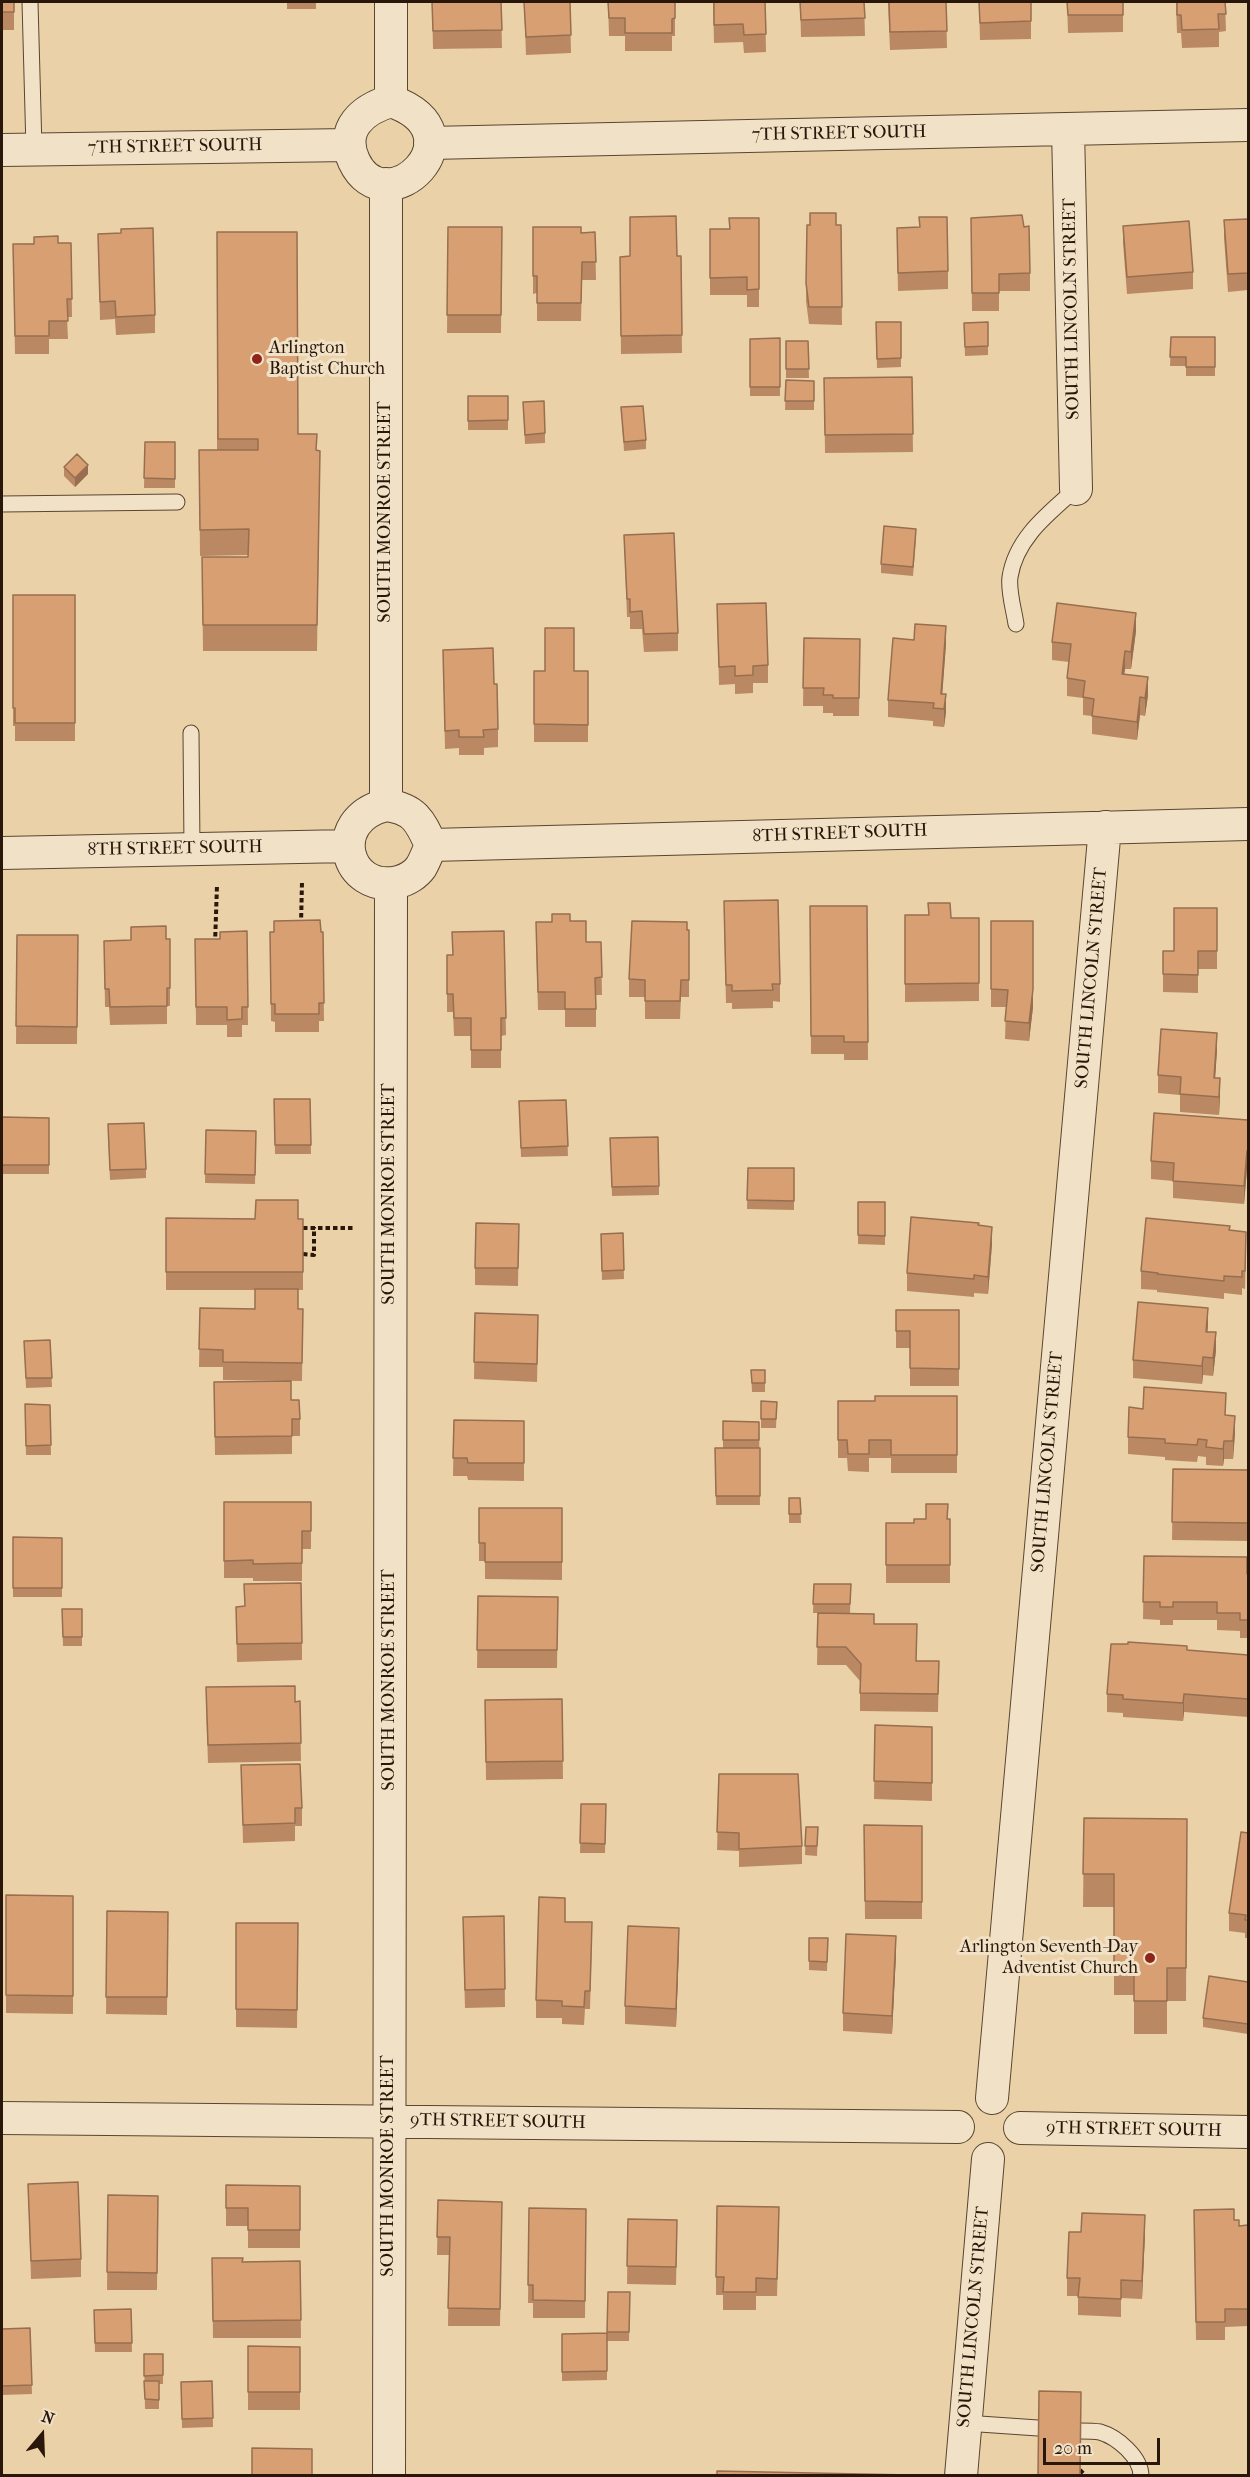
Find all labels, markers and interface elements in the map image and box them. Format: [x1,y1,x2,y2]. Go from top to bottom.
street label: 7TH STREET SOUTH [751,122,927,146]
street label: 7TH STREET SOUTH [87,135,263,159]
street label: SOUTH LINCOLN STREET [1059,198,1085,420]
place label: Arlington Baptist Church [269,338,385,380]
marker: Arlington Baptist Church [250,352,264,366]
street label: SOUTH MONROE STREET [375,401,397,623]
street label: 8TH STREET SOUTH [752,820,928,848]
street label: 8TH STREET SOUTH [87,837,263,861]
street label: SOUTH LINCOLN STREET [1072,867,1112,1089]
street label: SOUTH MONROE STREET [379,1083,401,1305]
street label: SOUTH LINCOLN STREET [1028,1351,1068,1573]
street label: SOUTH MONROE STREET [379,1569,401,1791]
place label: Arlington Seventh-Day Adventist Church [960,1937,1138,1980]
marker: Arlington Seventh-Day Adventist Church [1143,1951,1157,1965]
street label: SOUTH MONROE STREET [378,2055,400,2277]
street label: 9TH STREET SOUTH [410,2110,586,2134]
street label: 9TH STREET SOUTH [1046,2118,1222,2142]
street label: SOUTH LINCOLN STREET [954,2206,994,2428]
north arrow [12,2405,72,2465]
text: N [39,2407,57,2428]
scale bar [1046,2426,1163,2464]
text: 20 m [1054,2438,1092,2459]

